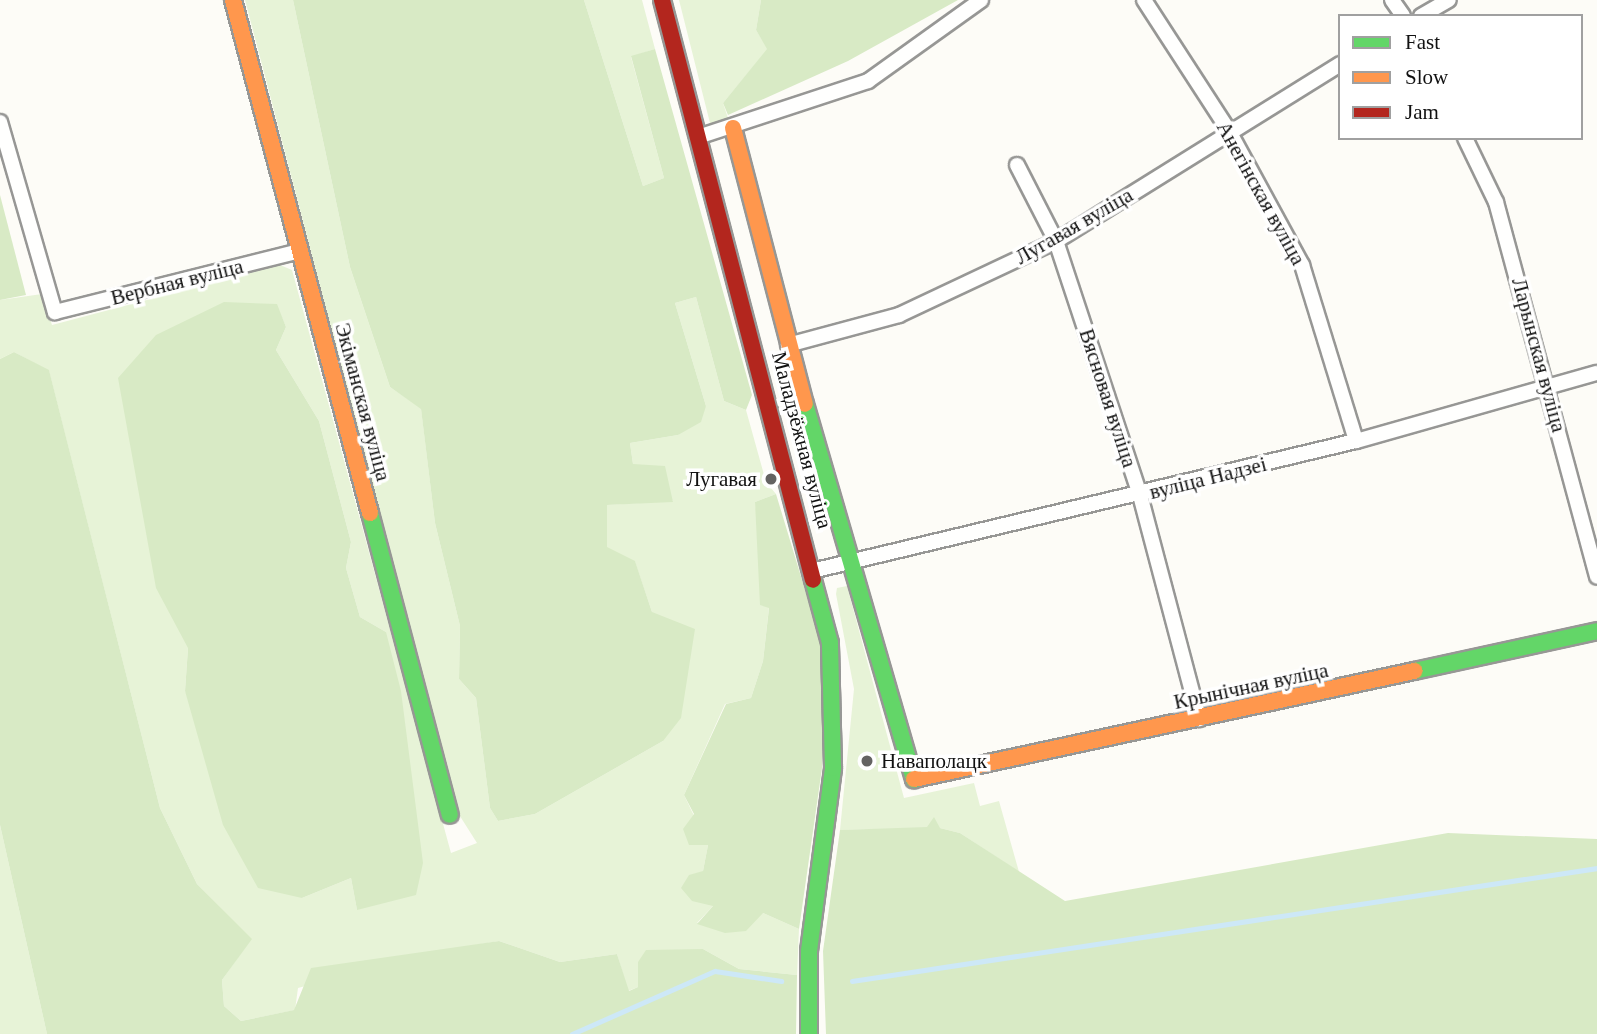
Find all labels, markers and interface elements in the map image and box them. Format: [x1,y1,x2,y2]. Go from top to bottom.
legend [1338,14,1583,140]
text: Fast [1405,30,1440,54]
text: Slow [1405,65,1448,89]
text: Jam [1405,100,1439,124]
street label: Анегінская вуліца [1211,117,1311,269]
street label: Лугавая вуліца [1011,182,1137,270]
street label: Вербная вуліца [108,253,246,311]
street label: Ларынская вуліца [1506,275,1572,435]
street label: Экіманская вуліца [330,320,396,484]
street label: Вясновая вуліца [1074,326,1142,470]
street label: Маладзёжная вуліца [766,349,838,531]
street label: вуліца Надзеі [1147,451,1269,505]
place label: Лугавая [686,466,757,492]
marker: Лугавая [763,471,779,487]
street label: Крынічная вуліца [1171,657,1331,715]
place label: Наваполацк [881,748,987,774]
marker: Наваполацк [859,753,875,769]

